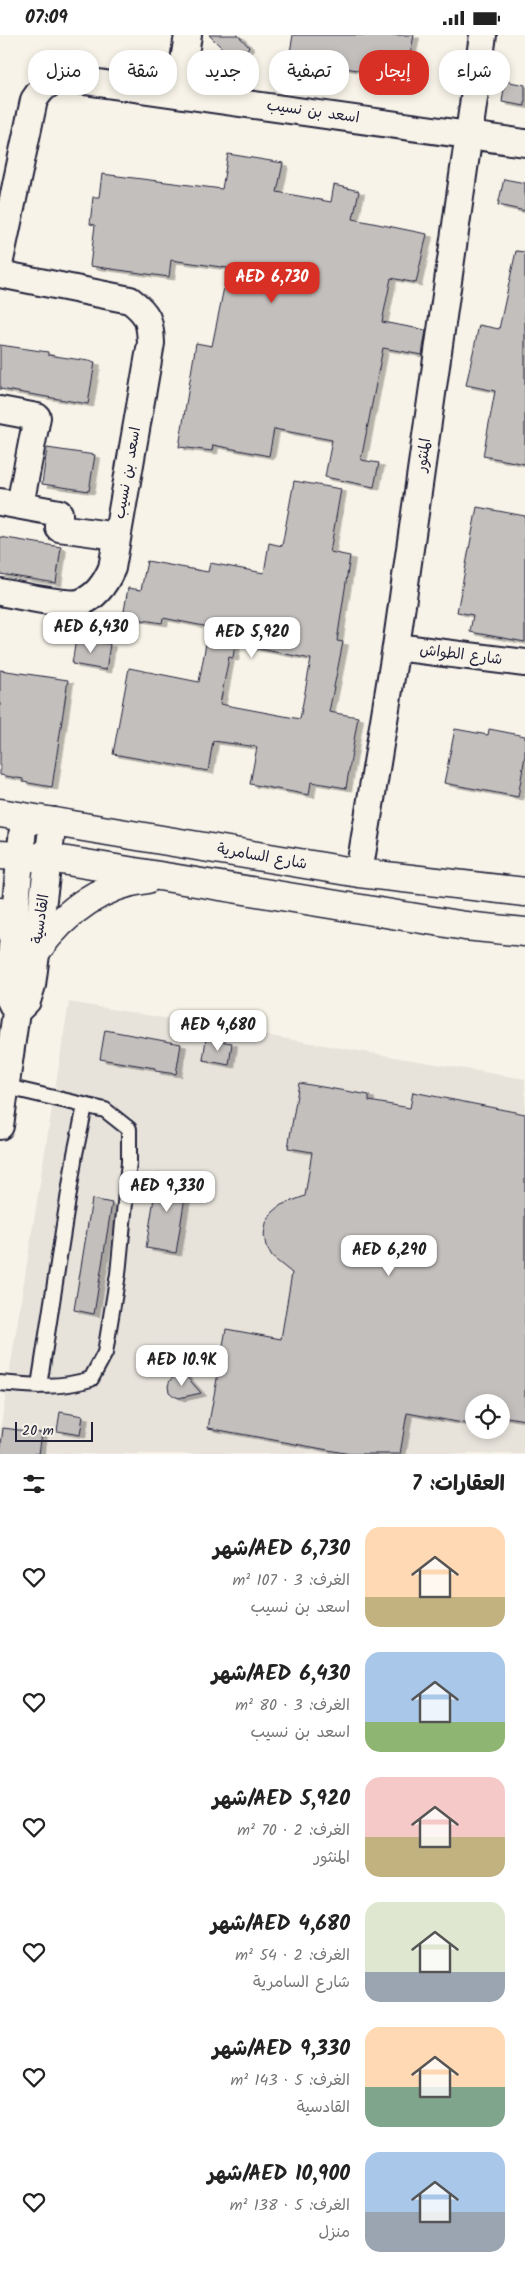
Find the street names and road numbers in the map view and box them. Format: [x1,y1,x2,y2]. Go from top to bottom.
street label: اسعد بن نسيب [265,94,361,130]
street label: اسعد بن نسيب [108,425,148,521]
street label: المنثور [410,437,438,474]
street label: شارع الطواش [418,638,504,672]
street label: شارع السامرية [215,837,309,877]
street label: القادسية [26,893,56,945]

